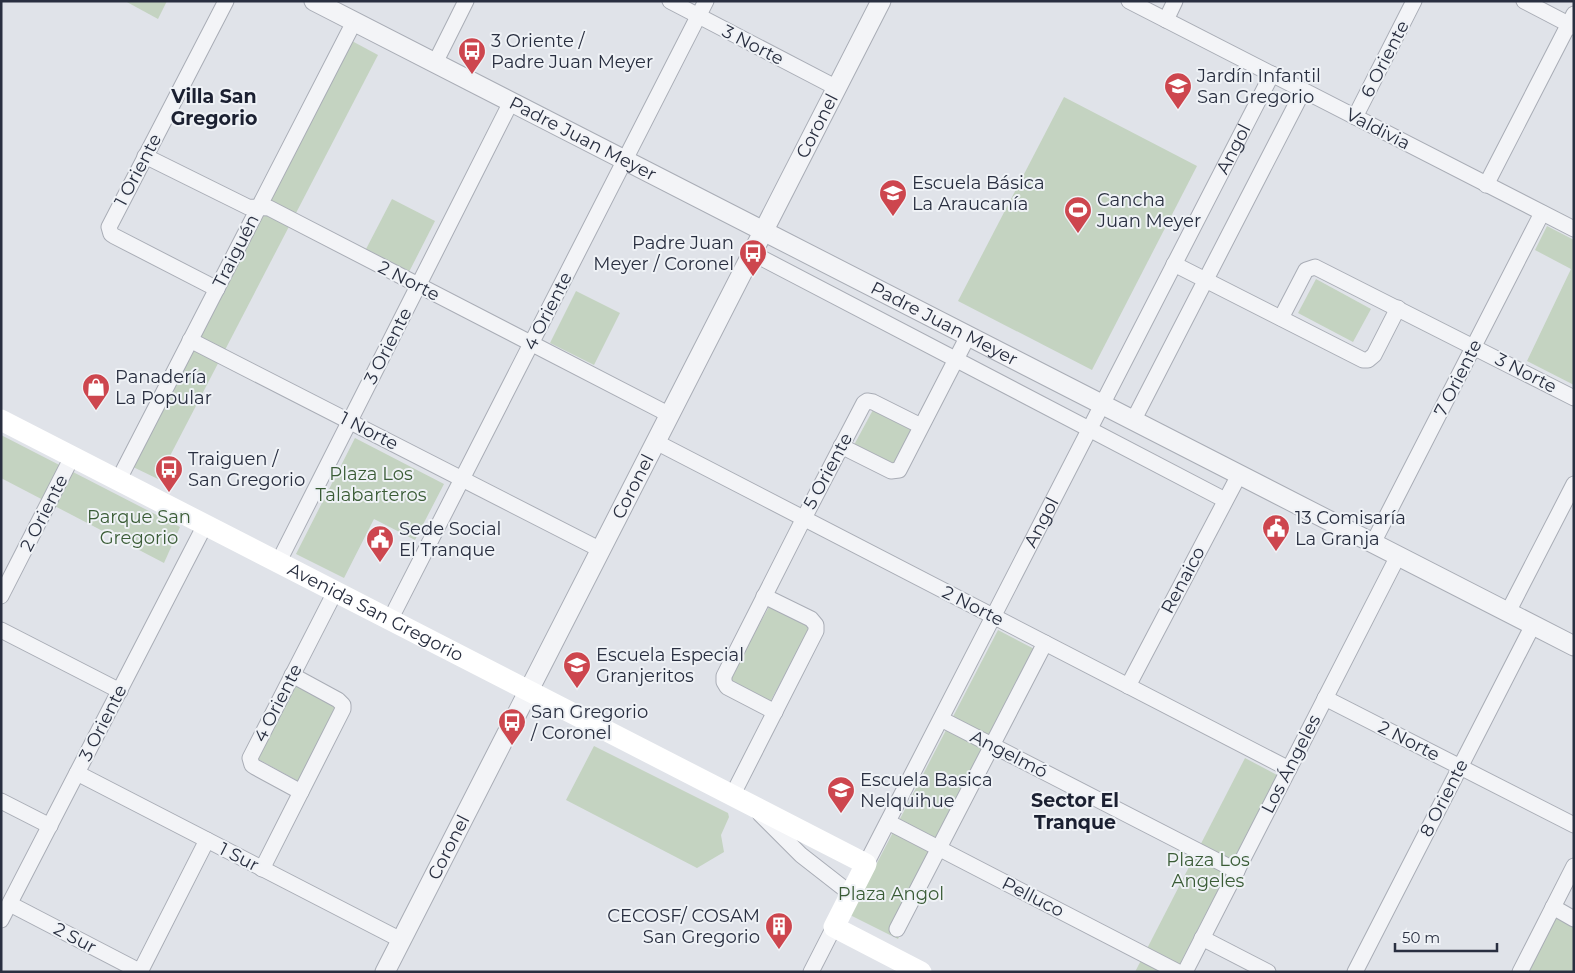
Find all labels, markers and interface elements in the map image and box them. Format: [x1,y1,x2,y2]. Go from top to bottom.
street label: 6 Oriente [1356,17,1414,101]
street label: 3 Norte [719,20,788,70]
place label: 3 Oriente / Padre Juan Meyer [491,30,653,73]
bus stop icon: 3 Oriente / Padre Juan Meyer [457,36,487,75]
place label: Jardín Infantil San Gregorio [1196,65,1321,108]
school or university icon: Jardín Infantil San Gregorio [1163,71,1193,110]
district label: Villa San Gregorio [170,85,257,130]
street label: Coronel [791,90,843,162]
street label: Padre Juan Meyer [506,92,660,185]
street label: Valdivia [1342,103,1414,155]
street label: Angol [1211,120,1256,178]
street label: 1 Oriente [110,130,166,210]
place label: Escuela Básica La Araucanía [912,172,1045,215]
school or university icon: Escuela Básica La Araucanía [878,178,908,217]
place label: Cancha Juan Meyer [1096,189,1201,232]
sports icon: Cancha Juan Meyer [1063,195,1093,234]
street label: Traiguén [208,211,264,291]
place label: Padre Juan Meyer / Coronel [593,232,734,275]
bus stop icon: Padre Juan Meyer / Coronel [738,238,768,277]
street label: 2 Norte [375,256,444,306]
street label: 4 Oriente [519,268,577,354]
street label: Padre Juan Meyer [867,277,1021,370]
street label: 3 Oriente [359,304,417,388]
street label: 7 Oriente [1429,336,1487,420]
street label: 3 Norte [1492,348,1561,398]
place label: Panadería La Popular [115,366,212,409]
shop icon: Panadería La Popular [81,372,111,411]
street label: 1 Norte [336,407,402,455]
street label: 5 Oriente [799,429,857,513]
place label: Traiguen / San Gregorio [188,448,305,491]
street label: Coronel [607,451,659,523]
bus stop icon: Traiguen / San Gregorio [154,454,184,493]
park label: Plaza Los Talabarteros [315,463,427,506]
street label: 2 Oriente [15,471,73,555]
street label: Angol [1019,494,1064,551]
park label: Parque San Gregorio [87,506,191,549]
place label: 13 Comisaría La Granja [1295,507,1406,550]
public building icon: 13 Comisaría La Granja [1261,513,1291,552]
place label: Sede Social El Tranque [399,518,501,561]
public building icon: Sede Social El Tranque [365,524,395,563]
street label: Renaico [1156,543,1210,617]
street label: Avenida San Gregorio [284,558,467,666]
street label: 2 Norte [939,581,1008,631]
place label: Escuela Especial Granjeritos [596,644,744,687]
school or university icon: Escuela Especial Granjeritos [562,650,592,689]
street label: 4 Oriente [249,660,307,746]
street label: 3 Oriente [74,681,132,765]
place label: San Gregorio / Coronel [530,701,648,744]
bus stop icon: San Gregorio / Coronel [497,707,527,746]
street label: Los Ángeles [1257,711,1325,817]
street label: 2 Norte [1375,716,1444,766]
street label: Angelmó [967,725,1051,783]
street label: 8 Oriente [1415,755,1473,840]
place label: Escuela Basica Nelquihue [860,769,993,812]
school or university icon: Escuela Basica Nelquihue [826,775,856,814]
district label: Sector El Tranque [1031,789,1119,834]
street label: Coronel [423,811,474,883]
street label: 1 Sur [215,838,263,876]
park label: Plaza Los Angeles [1166,849,1250,892]
street label: Pelluco [998,872,1068,922]
park label: Plaza Angol [838,883,944,905]
place label: CECOSF/ COSAM San Gregorio [607,905,760,948]
building icon: CECOSF/ COSAM San Gregorio [764,911,794,950]
street label: 2 Sur [50,918,100,958]
scale bar [1395,920,1498,952]
text: 50 m [1402,928,1440,947]

